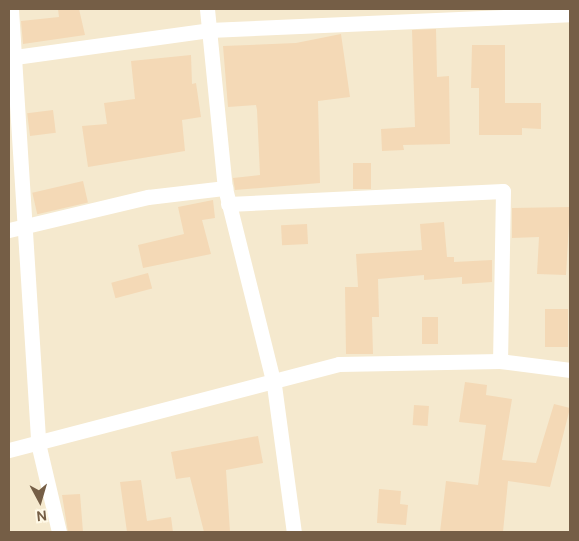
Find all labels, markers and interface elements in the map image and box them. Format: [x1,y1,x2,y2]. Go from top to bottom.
north arrow [15,476,65,526]
text: N [36,506,48,525]

